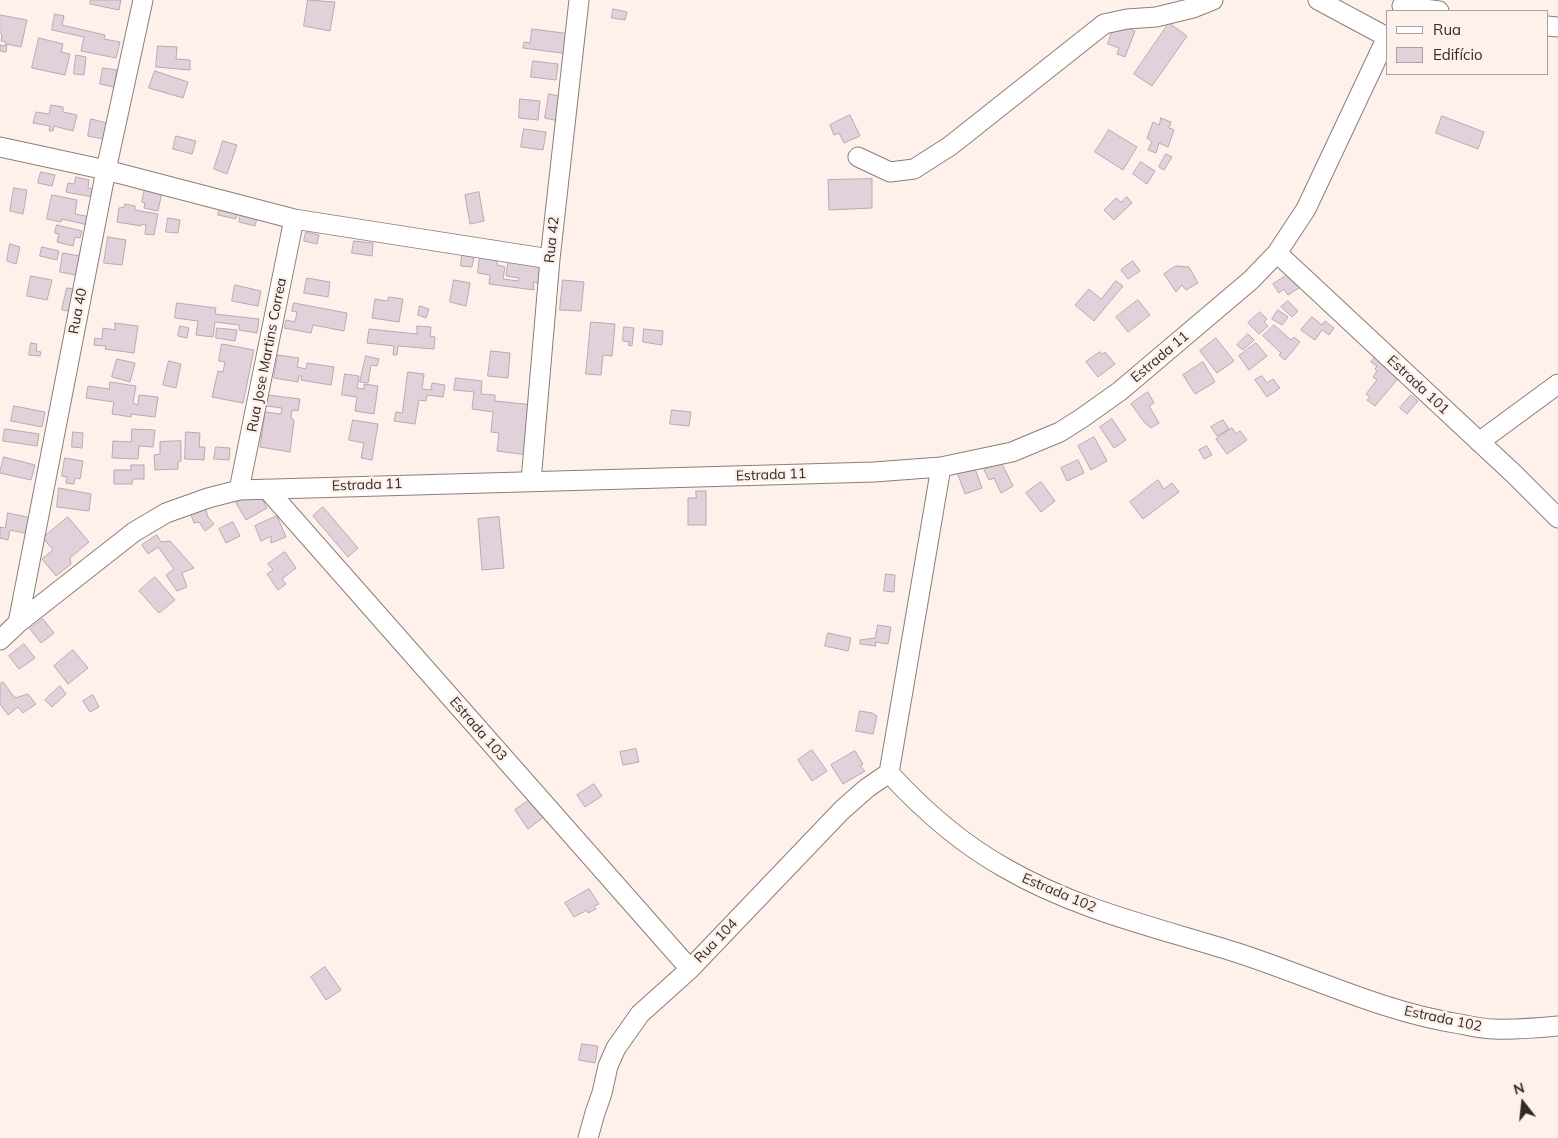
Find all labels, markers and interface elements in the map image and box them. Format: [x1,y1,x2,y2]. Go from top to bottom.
legend [1386,10,1548,75]
text: Rua [1433,20,1461,39]
text: Edifício [1433,45,1483,64]
street label: Rua 42 [541,216,563,264]
street label: Rua Jose Martins Correa [244,276,290,434]
street label: Rua 40 [65,287,91,335]
street label: Estrada 11 [1128,328,1192,386]
street label: Estrada 101 [1383,352,1453,418]
street label: Estrada 11 [735,465,807,485]
street label: Estrada 11 [331,475,403,495]
street label: Estrada 103 [446,694,510,764]
street label: Estrada 102 [1019,870,1099,916]
street label: Rua 104 [691,915,741,967]
street label: Estrada 102 [1403,1003,1483,1035]
north arrow [1498,1078,1548,1128]
text: N [1511,1078,1526,1099]

